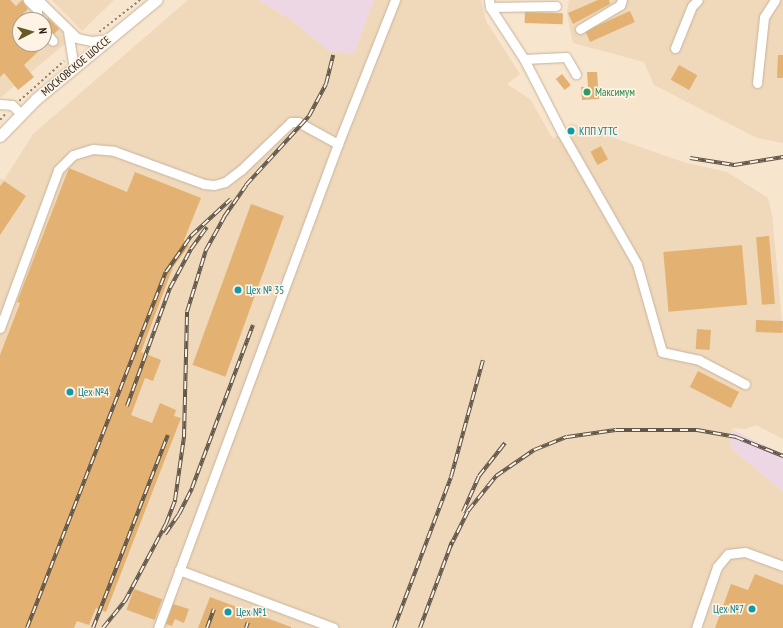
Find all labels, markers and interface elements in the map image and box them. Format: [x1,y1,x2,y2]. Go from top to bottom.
north arrow [12,12,52,52]
text: N [36,27,50,35]
street label: МОСКОВСКОЕ ШОССЕ [39,33,113,99]
place label: Максимум [595,85,635,99]
marker: Максимум [582,87,592,97]
place label: КПП УТТС [579,124,618,138]
marker: КПП УТТС [566,126,576,136]
place label: Цех № 35 [246,283,284,297]
marker: Цех № 35 [233,285,243,295]
place label: Цех №4 [78,385,109,399]
marker: Цех №4 [65,387,75,397]
place label: Цех №7 [713,602,744,616]
marker: Цех №7 [747,604,757,614]
place label: Цех №1 [236,605,267,619]
marker: Цех №1 [223,607,233,617]

